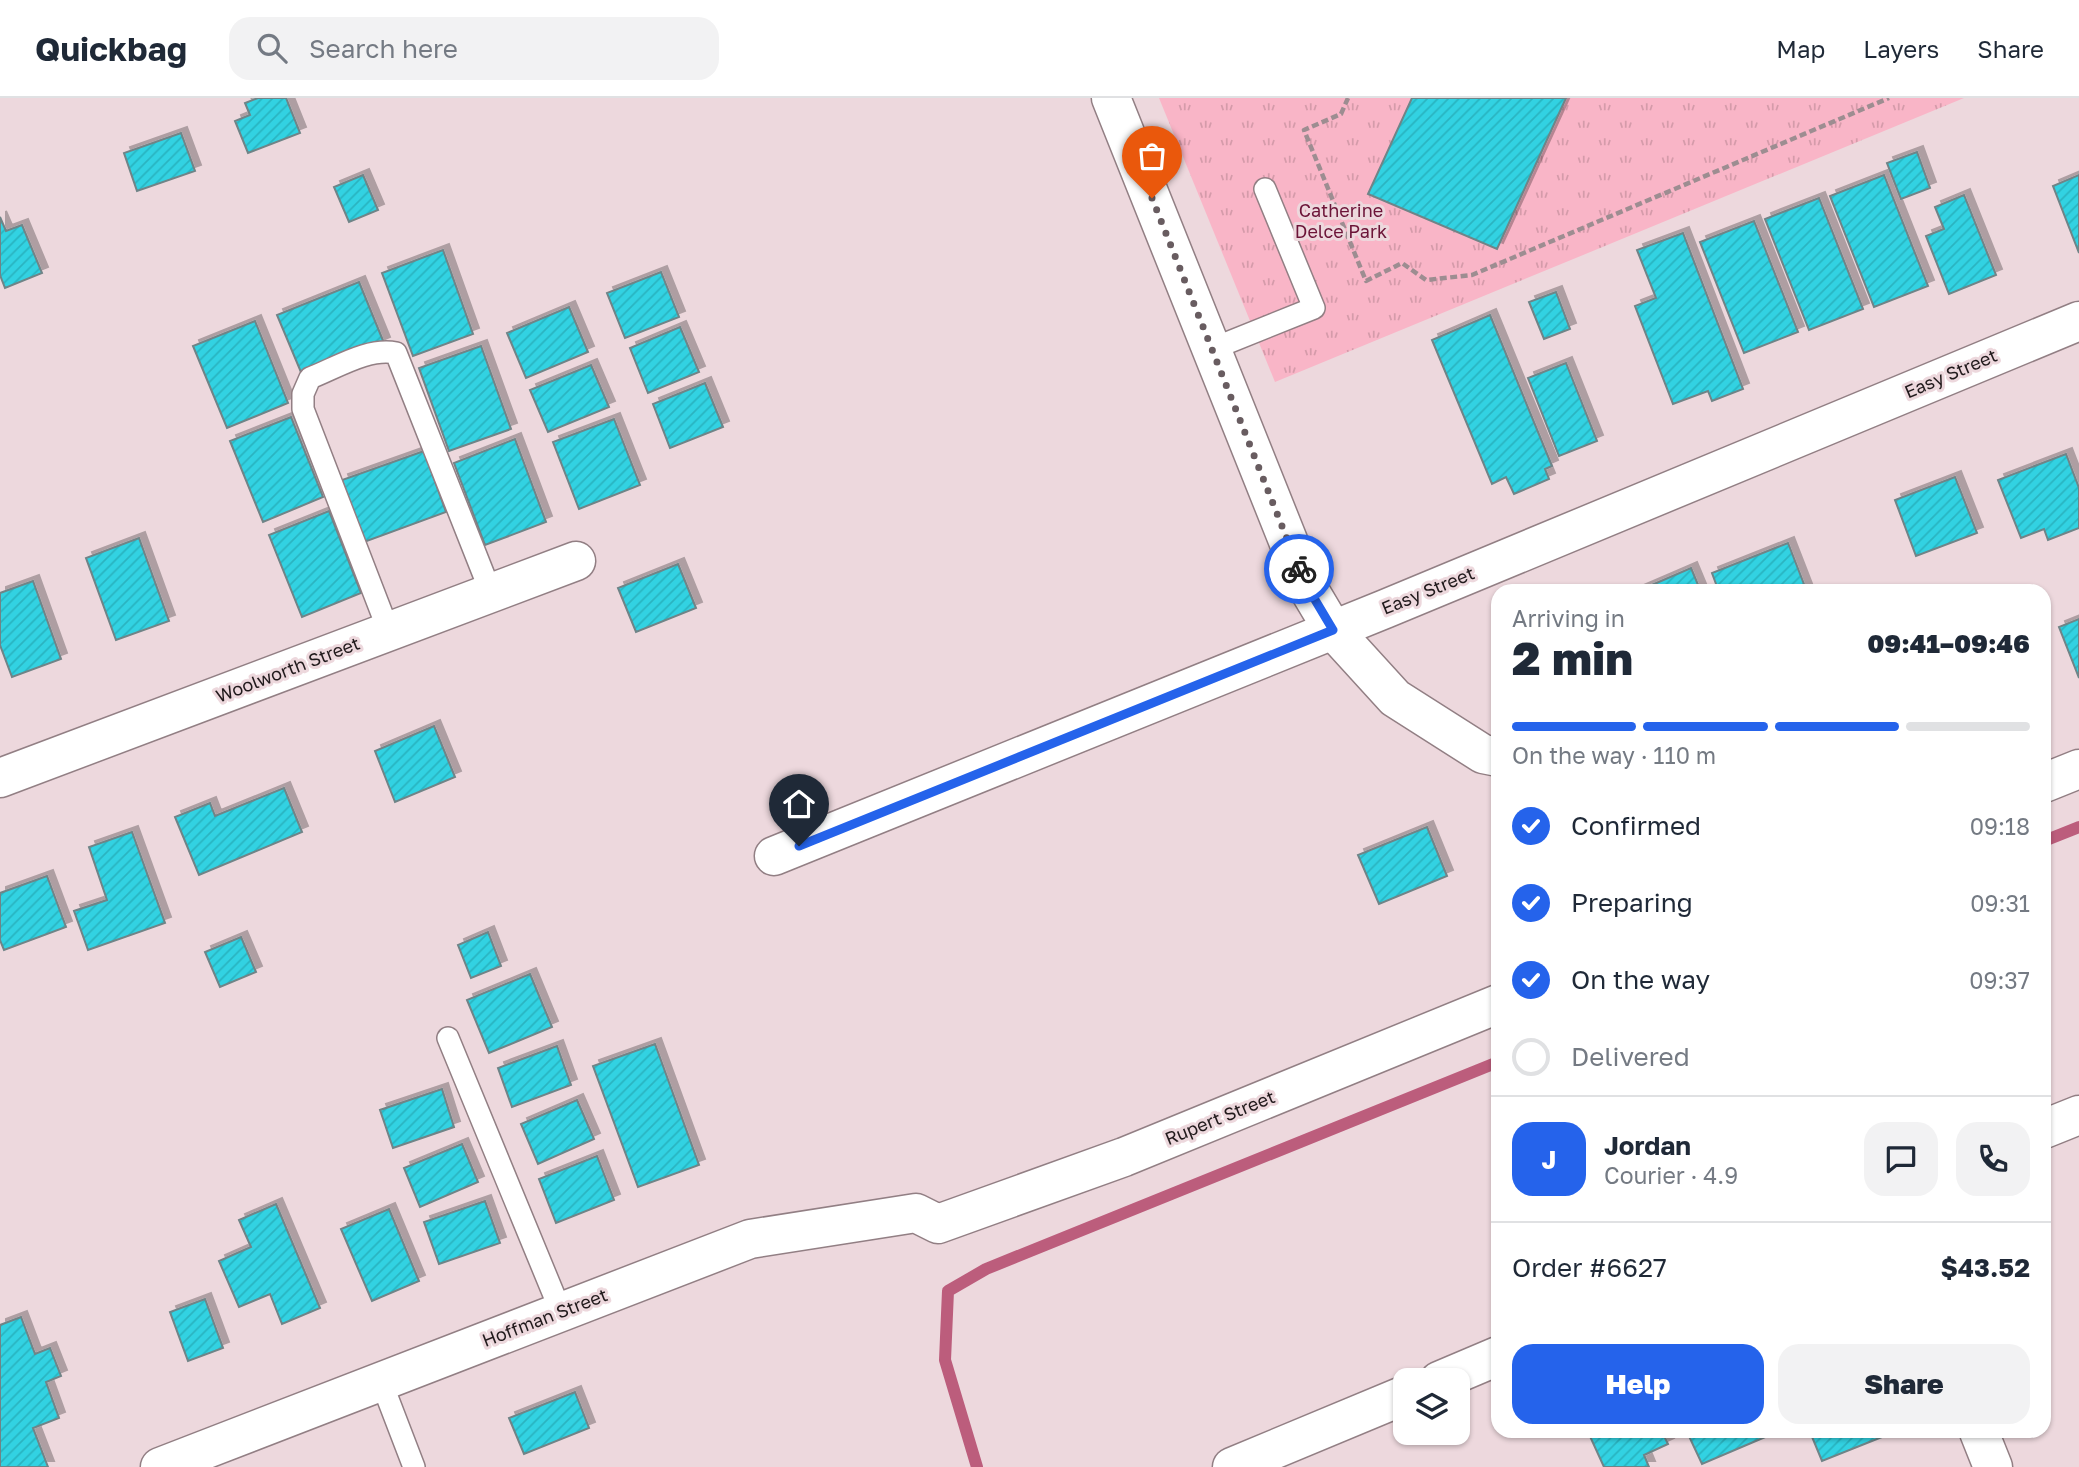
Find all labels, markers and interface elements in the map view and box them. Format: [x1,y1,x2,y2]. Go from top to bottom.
search box [229,17,719,80]
text: Quickbag [35,29,187,68]
icon: search [253,29,291,67]
text: Search here [309,33,458,64]
text: Map [1776,34,1825,63]
text: Layers [1863,34,1939,63]
text: Share [1977,34,2044,63]
pin [1122,126,1182,198]
icon: bag [1133,137,1171,175]
park label: Catherine Delce Park [1295,199,1387,242]
street label: Easy Street [1901,344,2000,402]
courier [1264,534,1334,604]
icon: bike [1280,550,1318,588]
street label: Easy Street [1378,561,1477,619]
text: Arriving in [1512,604,1625,632]
text: 09:41–09:46 [1867,628,2030,659]
text: 2 min [1512,630,1633,685]
street label: Woolworth Street [213,631,363,707]
text: On the way · 110 m [1512,741,1716,769]
pin [769,774,829,846]
icon: home [780,785,818,823]
icon: check [1512,807,1550,845]
text: Confirmed [1571,810,1701,841]
text: 09:18 [1970,812,2030,840]
icon: check [1512,884,1550,922]
text: Preparing [1571,887,1693,918]
text: 09:31 [1970,889,2030,917]
icon: check [1512,961,1550,999]
text: On the way [1571,964,1710,995]
text: 09:37 [1969,966,2030,994]
text: Delivered [1571,1041,1690,1072]
street label: Rupert Street [1161,1085,1278,1149]
button: chat [1864,1122,1938,1196]
button: phone [1956,1122,2030,1196]
text: Jordan [1604,1130,1691,1161]
text: J [1542,1144,1556,1175]
text: Courier · 4.9 [1604,1161,1738,1189]
text: Order #6627 [1512,1252,1667,1283]
text: $43.52 [1940,1252,2030,1283]
street label: Hoffman Street [479,1283,610,1351]
button: Help [1512,1344,1764,1424]
button: Share [1778,1344,2030,1424]
map controls [1393,1368,1470,1445]
button: layers [1393,1368,1470,1445]

